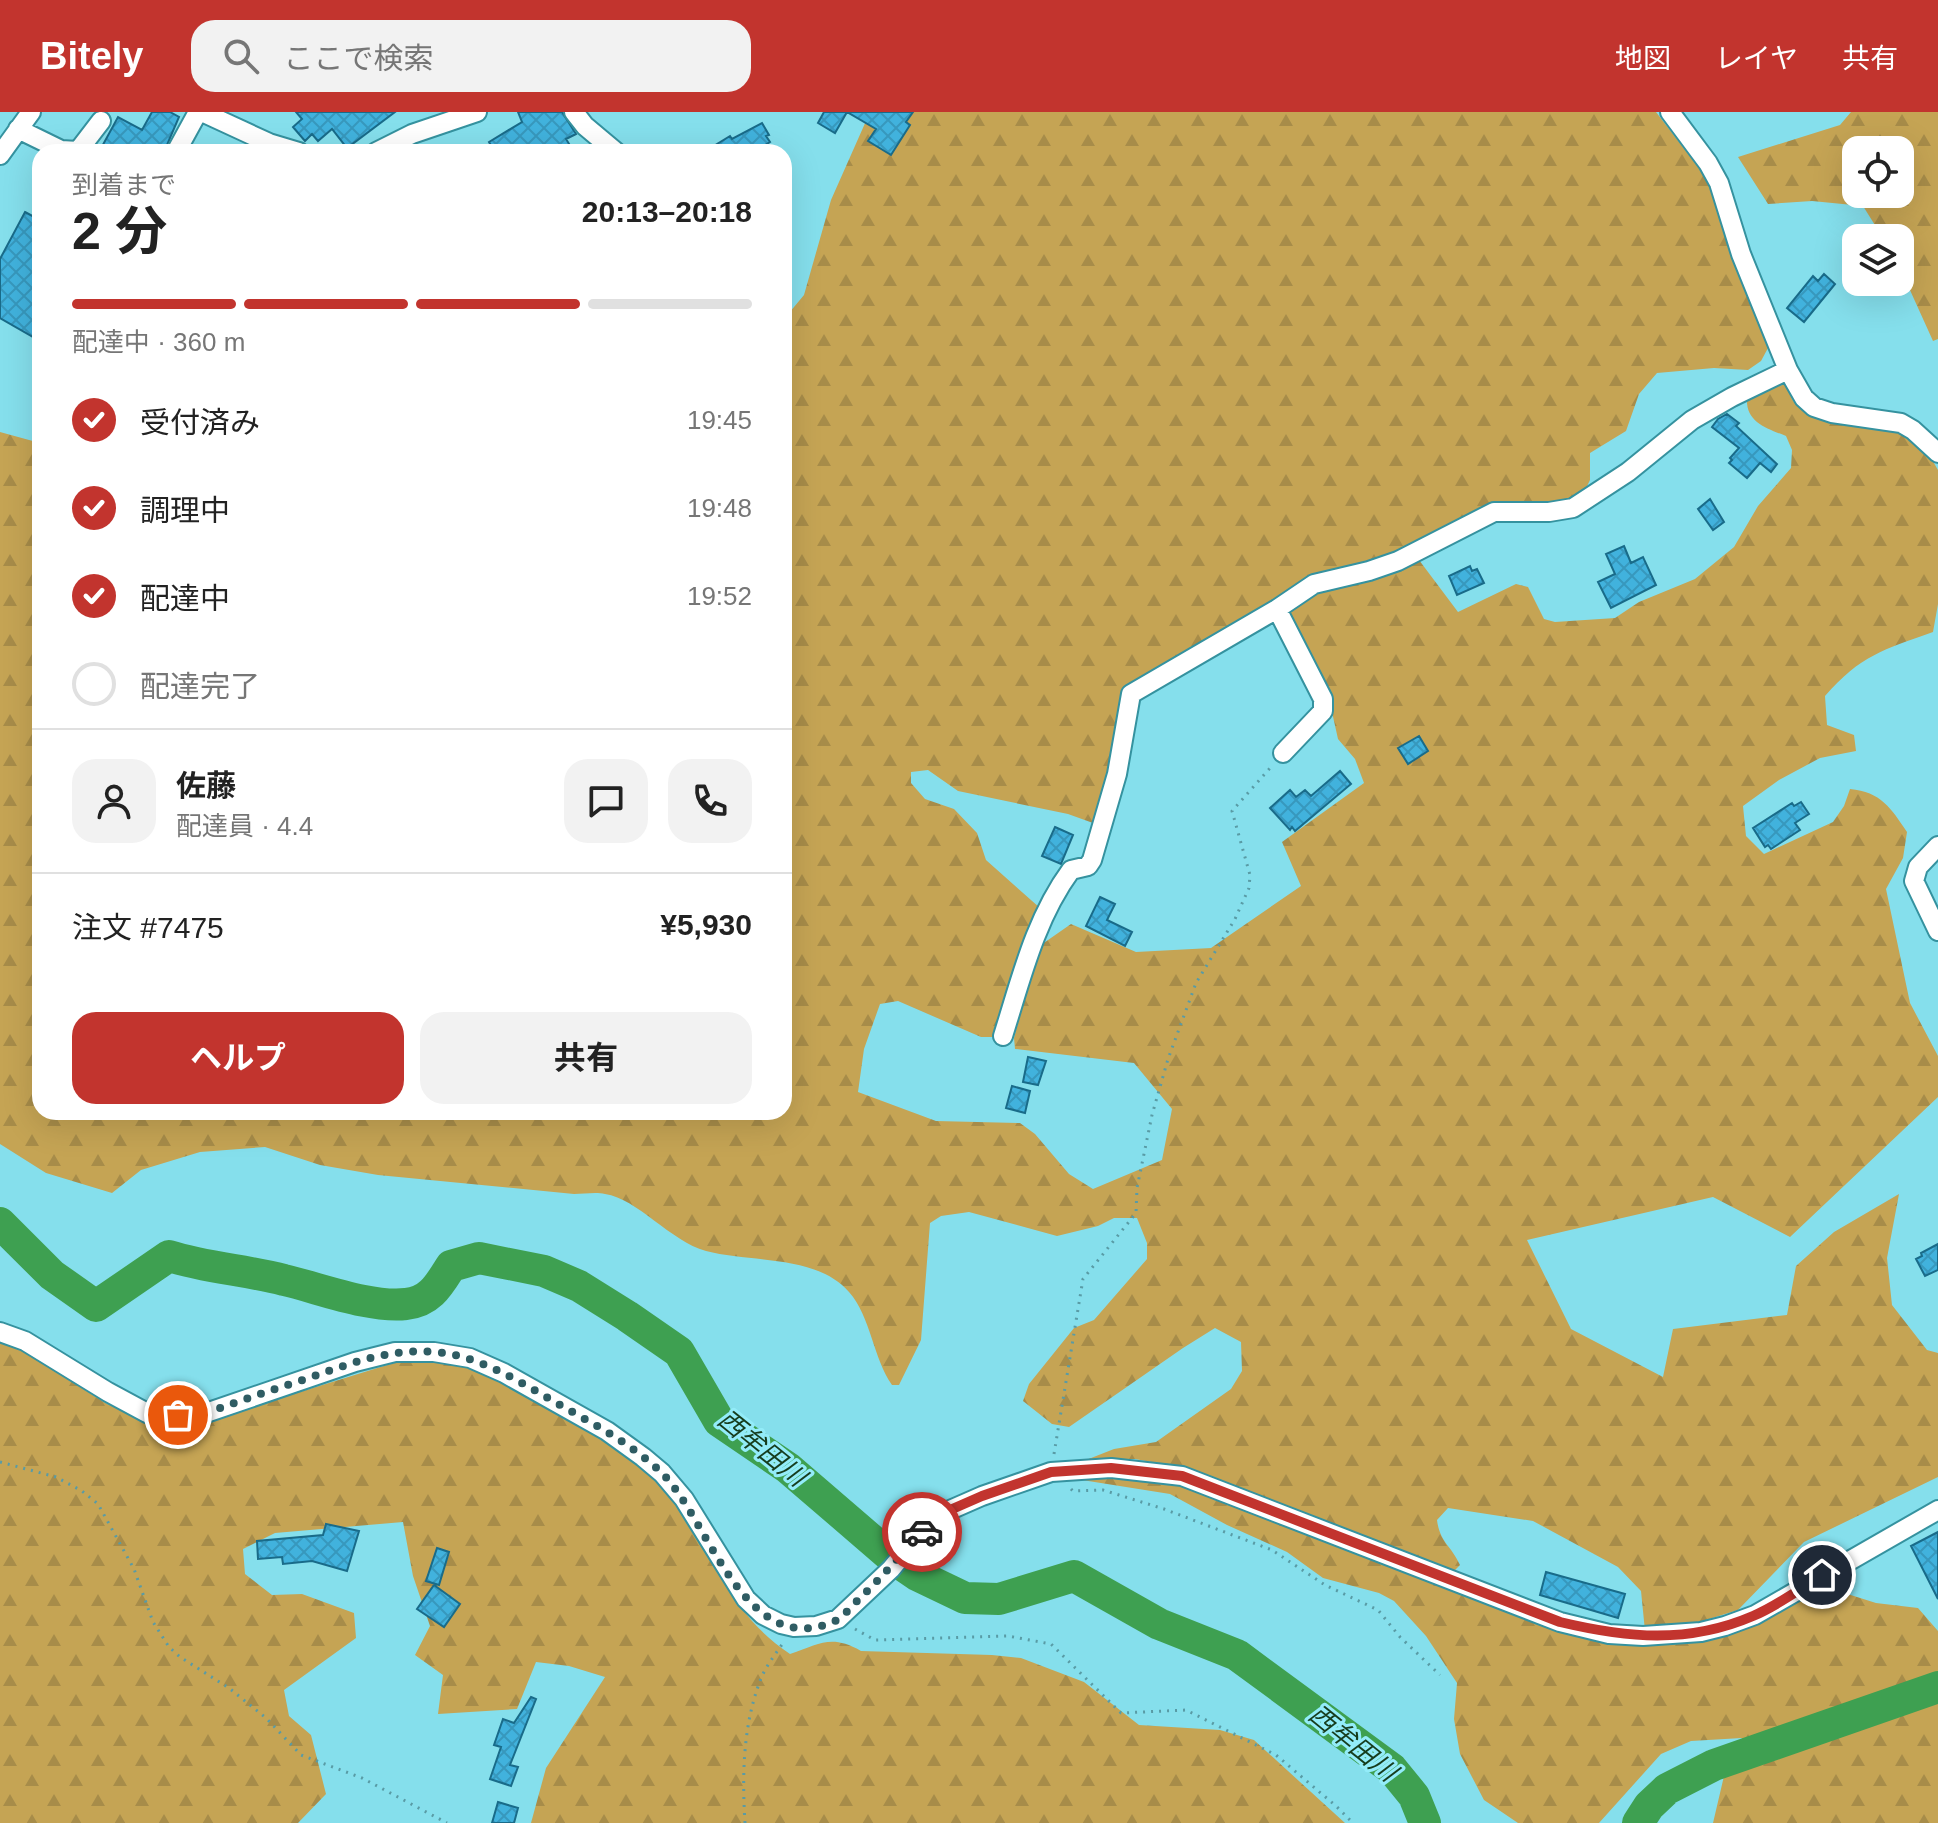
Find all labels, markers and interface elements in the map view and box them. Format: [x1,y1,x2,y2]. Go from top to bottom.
search box [191,20,751,92]
icon: search [219,34,263,78]
text: Bitely [40,35,143,77]
text: ここで検索 [283,42,433,75]
text: 地図 [1615,43,1671,74]
text: レイヤ [1715,43,1798,74]
text: 共有 [1842,43,1898,74]
map controls [1842,136,1914,296]
button: locate [1842,136,1914,208]
text: 到着まで [72,170,176,200]
text: 20:13–20:18 [582,195,752,228]
text: 2 分 [72,202,167,260]
button: layers [1842,224,1914,296]
text: 配達中 · 360 m [72,327,245,357]
icon: check [72,398,116,442]
text: 19:45 [687,405,752,435]
text: 受付済み [140,406,260,439]
icon: check [72,486,116,530]
text: 19:48 [687,493,752,523]
text: 調理中 [140,494,230,527]
icon: check [72,574,116,618]
text: 19:52 [687,581,752,611]
text: 配達中 [140,582,230,615]
text: 配達完了 [140,670,260,703]
button: person [72,759,156,843]
button: chat [564,759,648,843]
button: phone [668,759,752,843]
text: 佐藤 [176,769,236,802]
text: 配達員 · 4.4 [176,811,313,841]
text: ¥5,930 [660,908,752,941]
text: 注文 #7475 [72,911,224,944]
button: ヘルプ [72,1012,404,1104]
button: 共有 [420,1012,752,1104]
pin [144,1381,212,1449]
icon: bag [156,1393,200,1437]
water label: 西牟田川 [712,1404,814,1494]
courier [882,1492,962,1572]
icon: car [900,1510,944,1554]
pin [1788,1541,1856,1609]
icon: home [1800,1553,1844,1597]
water label: 西牟田川 [1303,1699,1405,1789]

